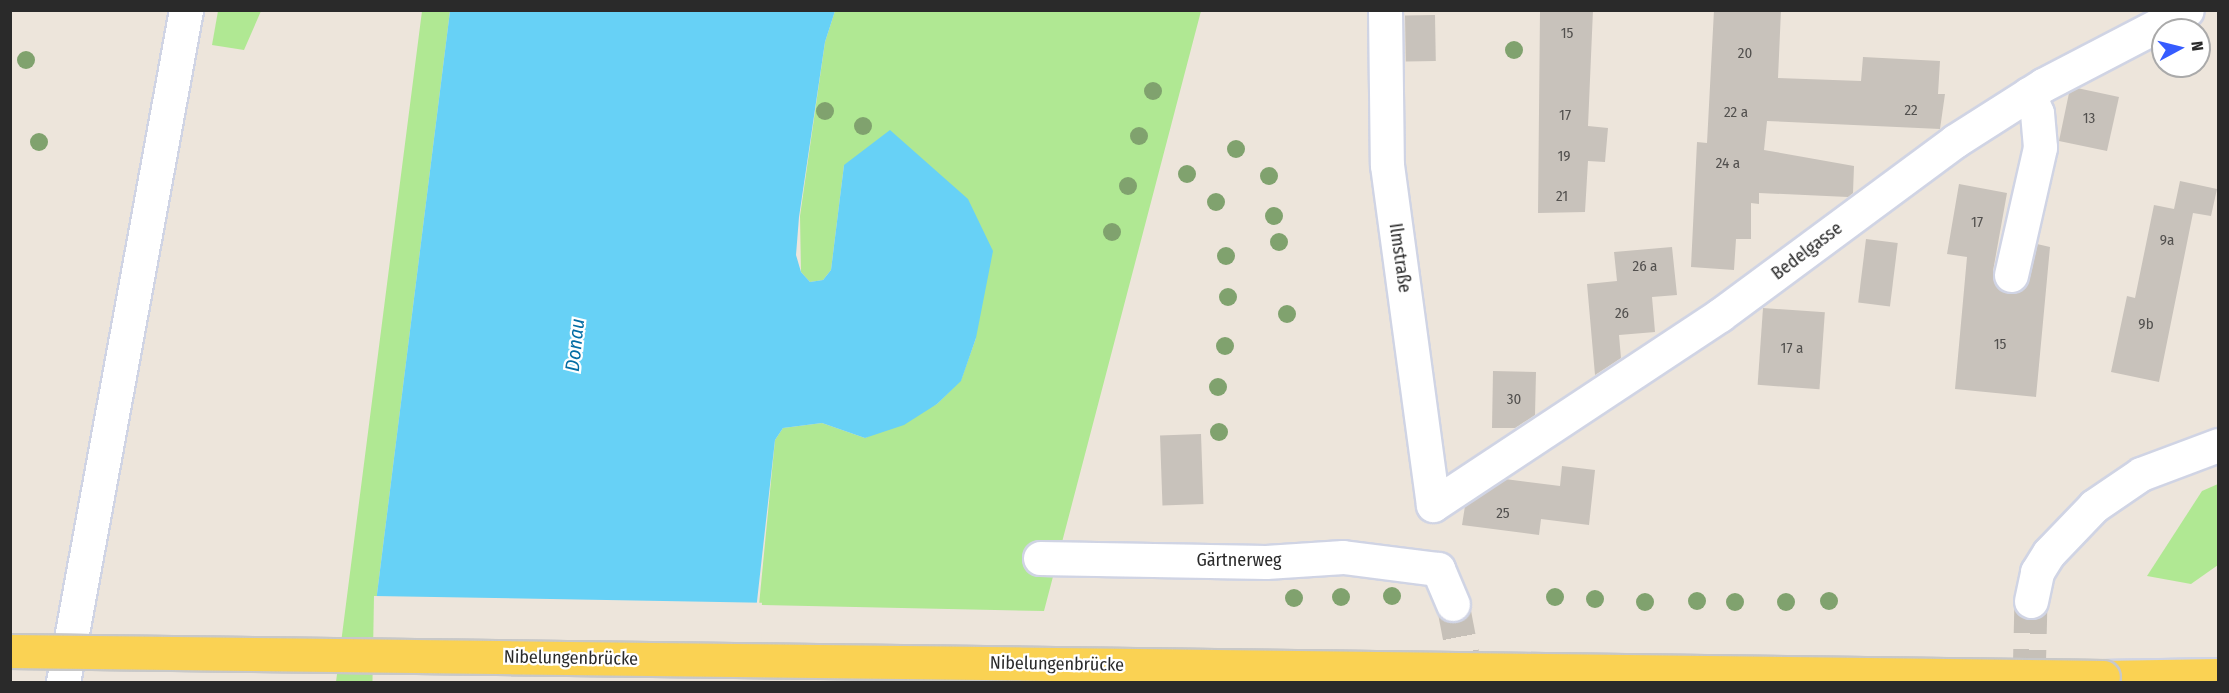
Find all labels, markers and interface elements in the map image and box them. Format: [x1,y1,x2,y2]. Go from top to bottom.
north arrow [2151,18,2211,78]
house number: 15 [1561,25,1573,43]
text: N [2187,40,2207,52]
house number: 20 [1738,45,1752,63]
house number: 22 [1904,102,1918,120]
house number: 22 a [1724,104,1748,122]
house number: 17 [1559,107,1571,125]
house number: 13 [2083,110,2095,128]
house number: 19 [1557,148,1571,166]
house number: 24 a [1716,155,1740,173]
house number: 21 [1556,188,1568,206]
house number: 17 [1971,214,1983,232]
street label: Bedelgasse [1767,217,1847,285]
street label: Ilmstraße [1384,222,1416,294]
house number: 9a [2160,232,2174,250]
house number: 26 a [1633,258,1657,276]
house number: 26 [1615,305,1629,323]
house number: 9b [2138,316,2154,334]
water label: Donau [560,317,590,373]
house number: 15 [1994,336,2006,354]
house number: 17 a [1781,340,1803,358]
house number: 30 [1507,391,1521,409]
house number: 25 [1496,505,1510,523]
street label: Gärtnerweg [1196,549,1282,571]
street label: Nibelungenbrücke [504,646,638,670]
street label: Nibelungenbrücke [990,652,1124,676]

